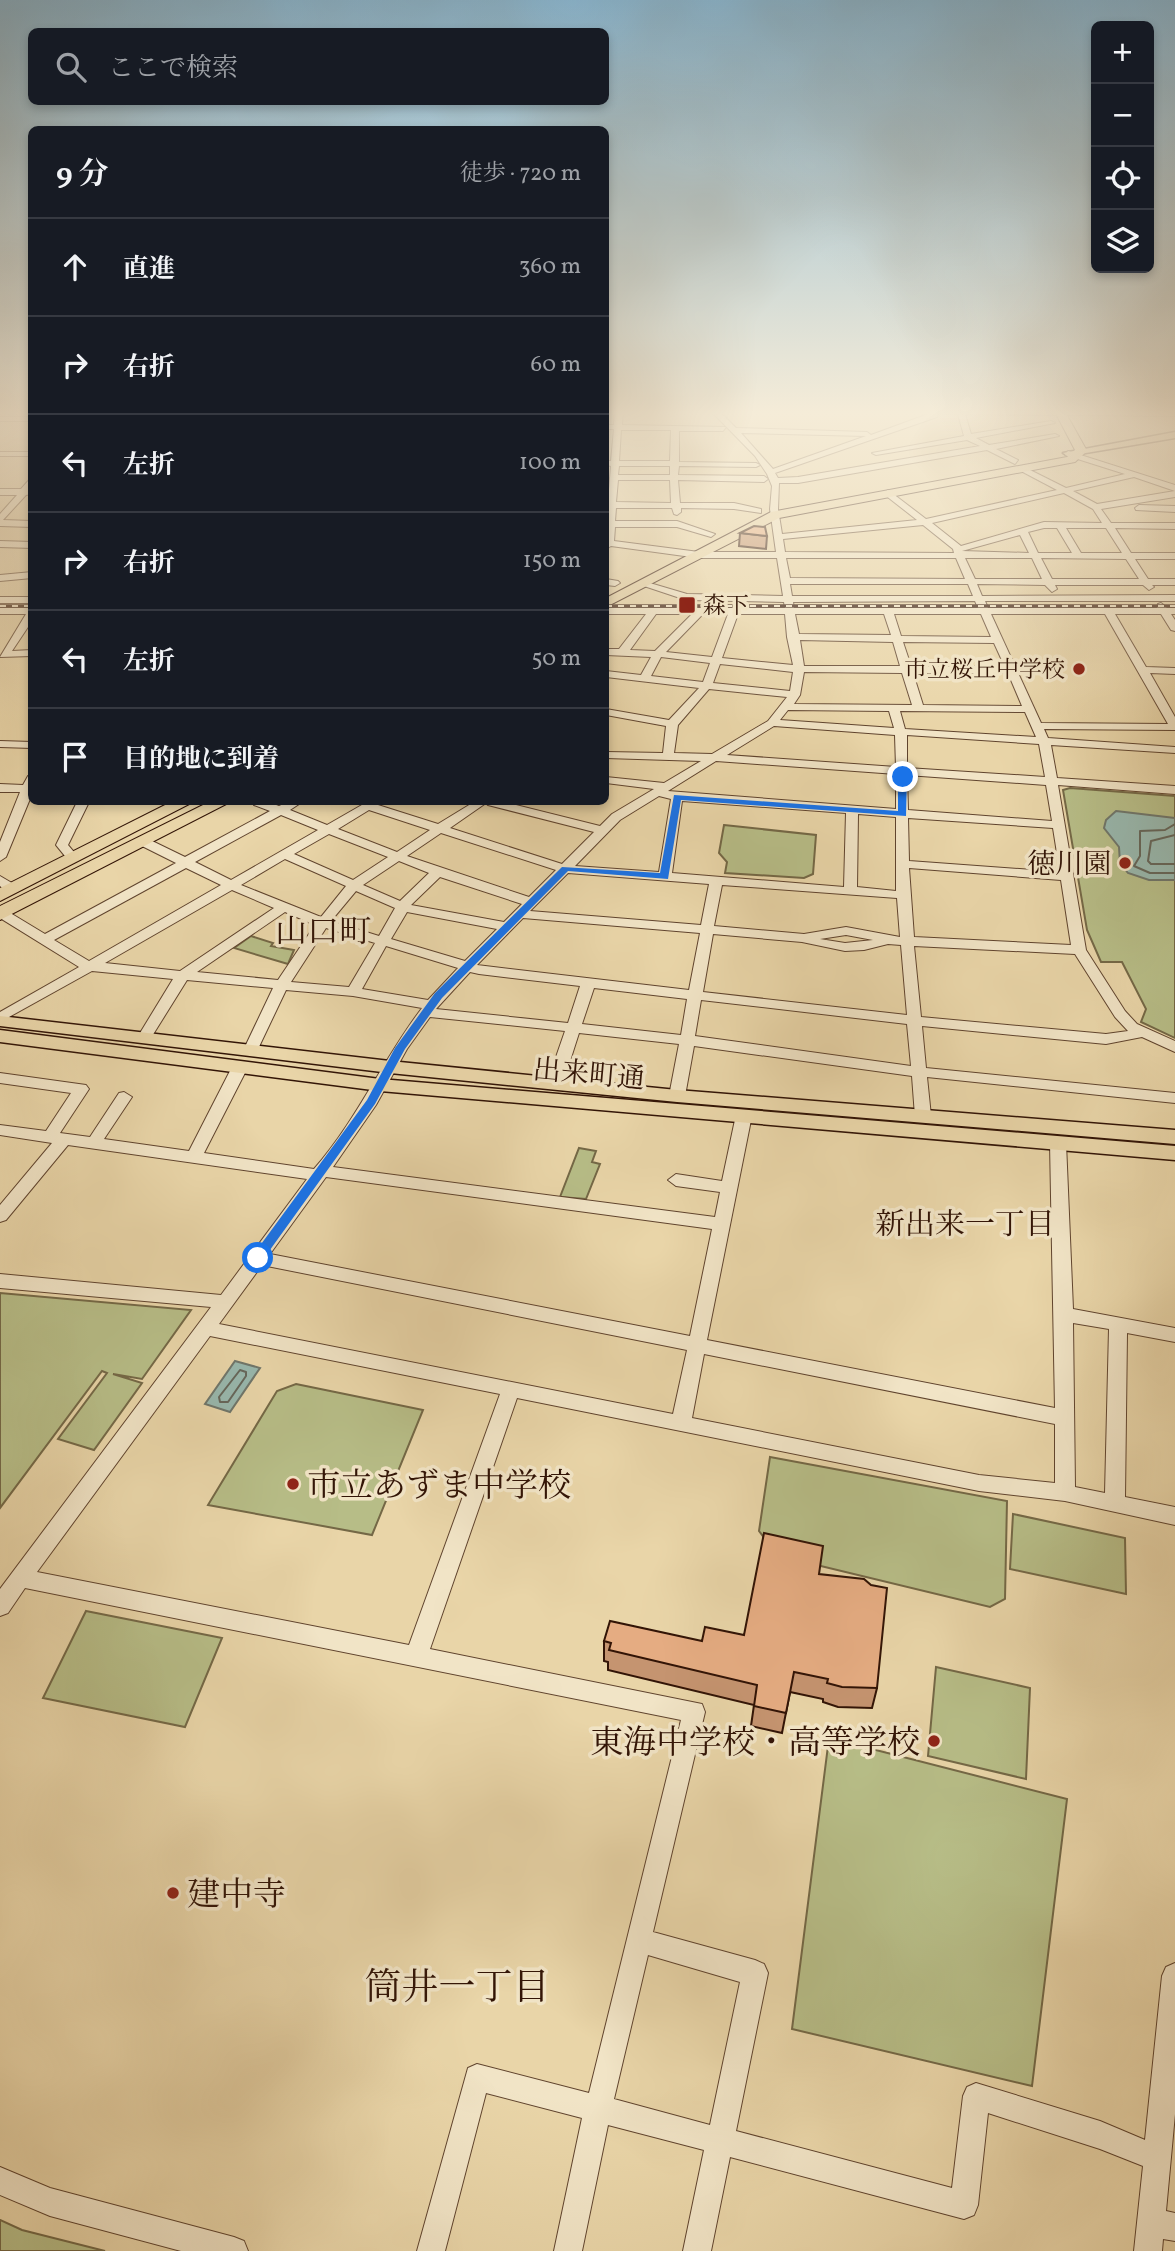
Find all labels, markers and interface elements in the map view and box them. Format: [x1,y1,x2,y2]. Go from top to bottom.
map controls [1091,21,1154,273]
button: + [1091,21,1154,84]
search box [28,28,609,105]
icon: search [52,48,90,86]
text: ここで検索 [108,51,238,87]
button: − [1091,84,1154,147]
button: locate [1091,147,1154,210]
text: 9 分 [56,154,109,196]
text: 徒歩 · 720 m [460,158,581,190]
button: layers [1091,210,1154,273]
icon: ahead [56,248,94,286]
text: 360 m [519,251,581,283]
text: 直進 [123,252,175,288]
icon: right [56,346,94,384]
text: 60 m [531,349,581,381]
text: 右折 [123,350,175,386]
icon: left [56,444,94,482]
text: 100 m [519,447,581,479]
text: 左折 [123,448,175,484]
icon: right [56,542,94,580]
text: 150 m [523,545,581,577]
text: 右折 [123,546,175,582]
place label: 森下 [703,591,749,623]
marker: 森下 [677,595,697,615]
icon: left [56,640,94,678]
text: 50 m [532,643,581,675]
text: 左折 [123,644,175,680]
place label: 市立桜丘中学校 [904,655,1065,687]
marker: 市立桜丘中学校 [1071,661,1087,677]
icon: arrive [56,738,94,776]
text: 目的地に到着 [123,742,279,778]
route end [887,761,918,792]
place label: 徳川園 [1027,846,1111,885]
marker: 徳川園 [1117,855,1133,871]
district label: 山口町 [275,912,371,956]
street label: 出来町通 [531,1051,646,1100]
district label: 新出来一丁目 [875,1205,1055,1247]
route start [242,1242,273,1273]
place label: 市立あずま中学校 [307,1465,571,1511]
marker: 市立あずま中学校 [285,1476,301,1492]
place label: 東海中学校・高等学校 [590,1722,920,1768]
marker: 東海中学校・高等学校 [926,1733,942,1749]
place label: 建中寺 [187,1874,286,1920]
marker: 建中寺 [165,1885,181,1901]
district label: 筒井一丁目 [365,1964,550,2015]

